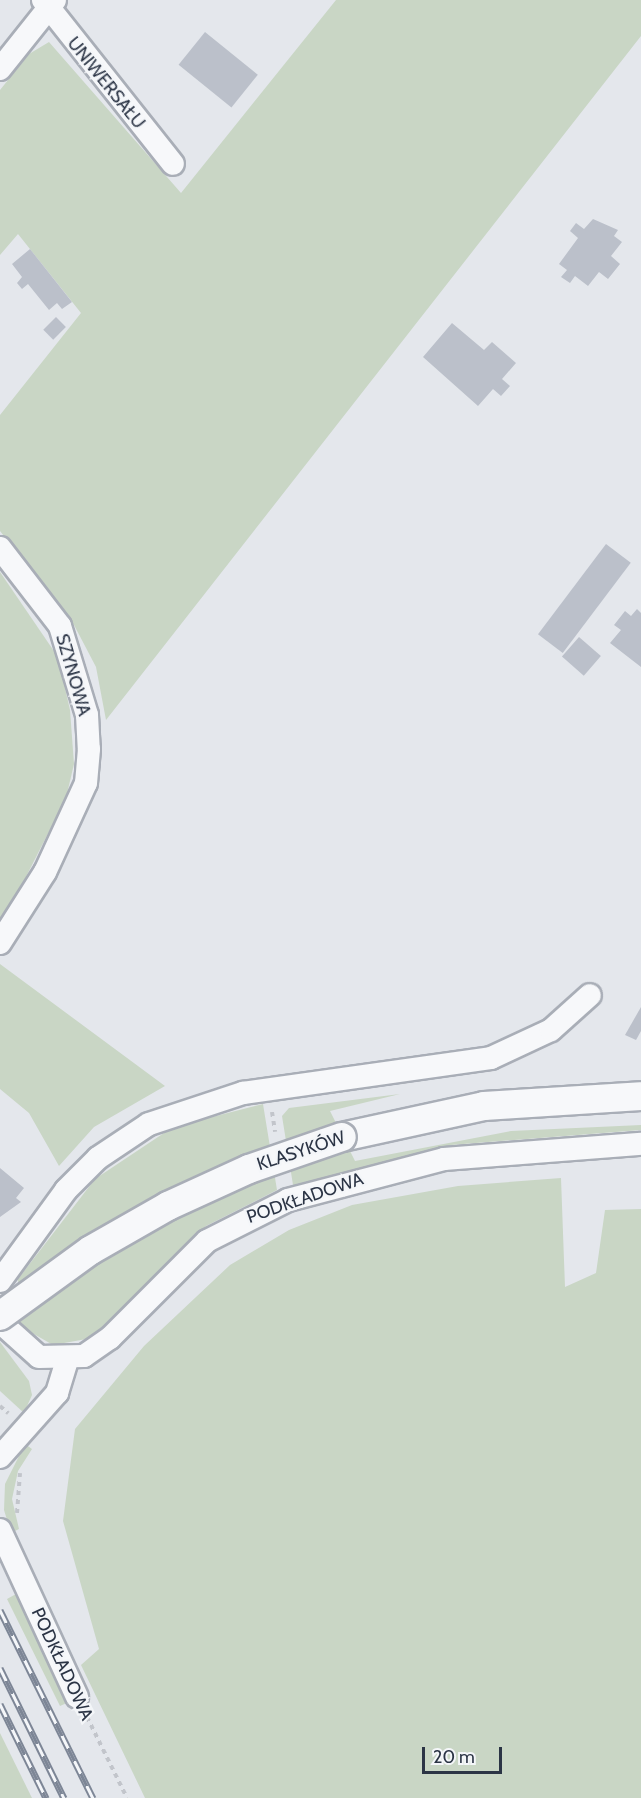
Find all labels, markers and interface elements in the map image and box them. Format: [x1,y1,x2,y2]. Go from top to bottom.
street label: UNIWERSAŁU [62,33,150,133]
street label: SZYNOWA [51,631,95,719]
street label: KLASYKÓW [254,1127,348,1175]
street label: PODKŁADOWA [244,1168,366,1228]
street label: PODKŁADOWA [26,1604,98,1724]
scale bar [425,1735,504,1773]
text: 20 m [433,1746,475,1768]

